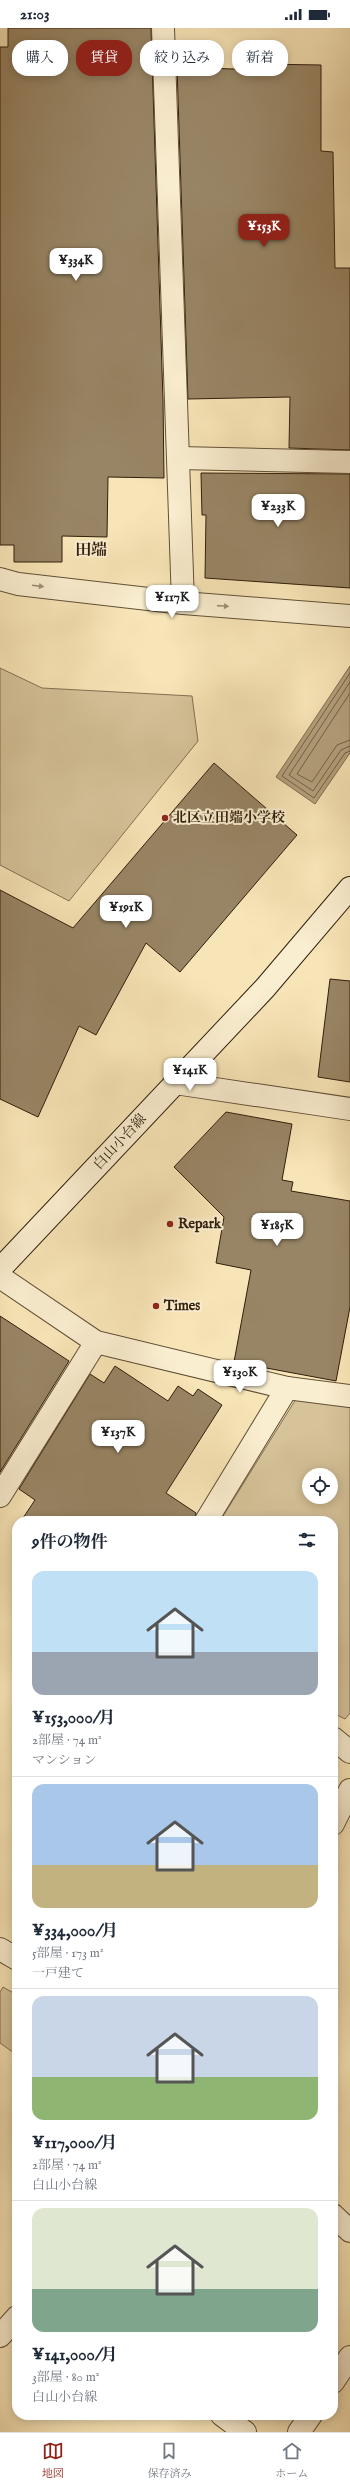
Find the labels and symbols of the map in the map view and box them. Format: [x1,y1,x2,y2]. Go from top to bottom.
pin: ¥153K [236,214,292,248]
pin: ¥334K [48,248,104,282]
pin: ¥233K [250,494,306,528]
district label: 田端 [75,541,107,561]
one-way arrow [32,583,44,589]
pin: ¥117K [144,585,200,619]
one-way arrow [217,602,229,609]
place label: 北区立田端小学校 [173,809,285,827]
marker: 北区立田端小学校 [160,813,170,823]
pin: ¥191K [98,895,154,929]
pin: ¥141K [162,1058,218,1092]
street label: 白山小台線 [90,1110,150,1174]
pin: ¥185K [249,1213,305,1247]
place label: Repark [178,1215,222,1233]
marker: Repark [165,1219,175,1229]
place label: Times [163,1297,200,1315]
marker: Times [151,1301,161,1311]
pin: ¥130K [212,1360,268,1394]
pin: ¥137K [90,1420,146,1454]

